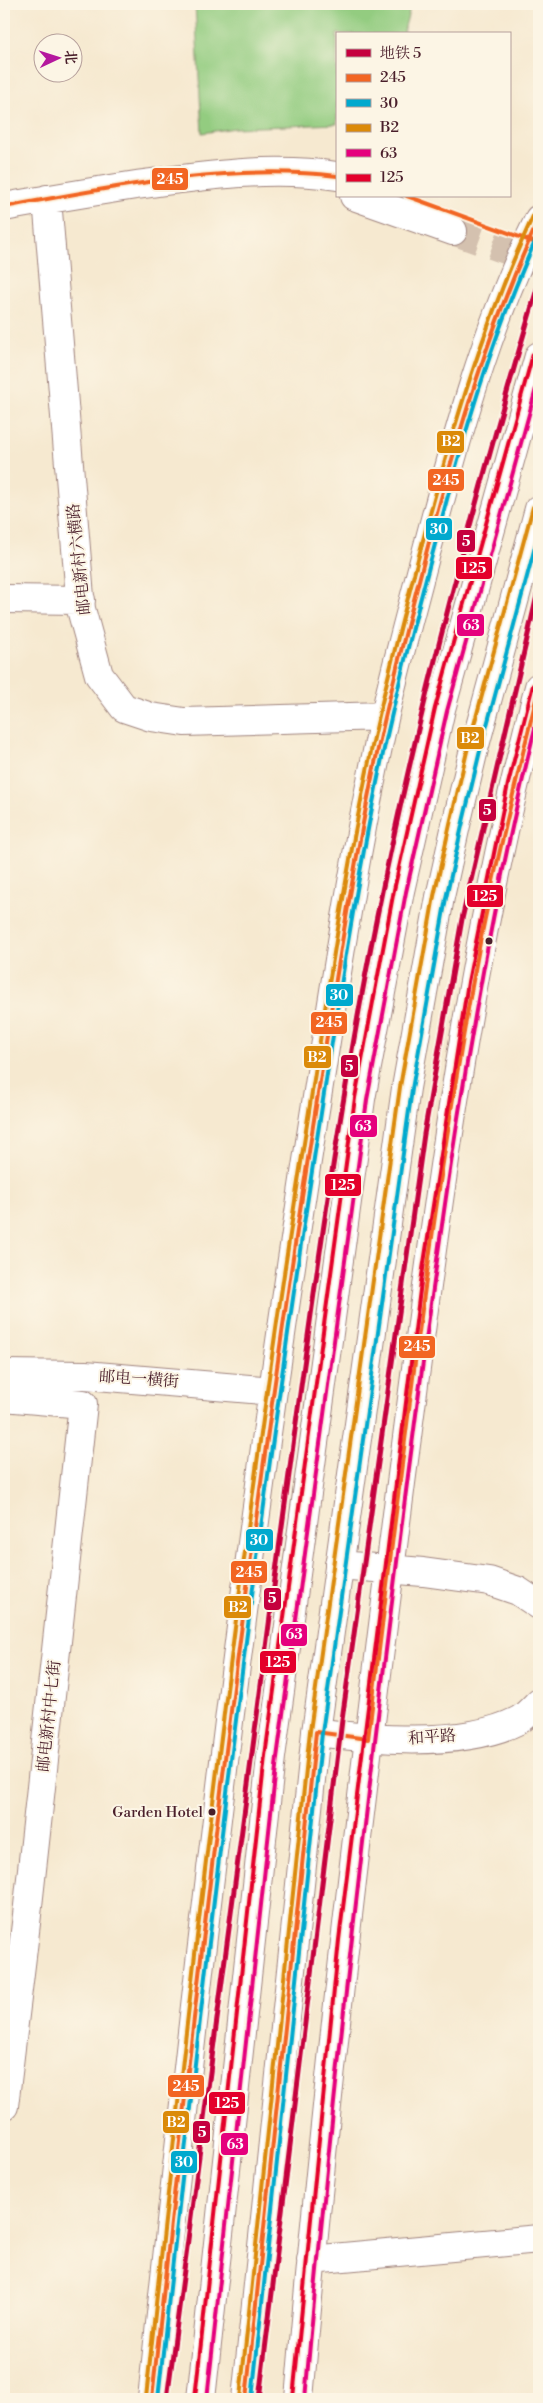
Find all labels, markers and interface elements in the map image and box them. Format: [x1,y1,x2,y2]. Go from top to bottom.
north arrow [32,32,82,82]
legend [336,32,510,198]
text: 地铁 5 [380,44,421,63]
text: 北 [61,50,79,65]
text: 245 [380,68,406,87]
text: 30 [380,94,398,113]
text: B2 [379,118,399,137]
text: 63 [380,144,397,163]
line badge: 245 [151,167,189,191]
text: 125 [380,168,404,187]
text: 245 [157,171,184,189]
line badge: B2 [436,430,465,454]
text: B2 [441,433,461,451]
line badge: 245 [427,468,465,492]
text: 245 [433,472,460,490]
street label: 邮电新村六横路 [63,502,95,616]
line badge: 30 [425,517,453,541]
text: 30 [430,521,448,539]
line badge: 5 [456,529,476,553]
text: 5 [462,533,471,551]
line badge: 125 [455,556,493,580]
text: 125 [462,560,487,578]
line badge: 63 [456,613,485,637]
text: 63 [462,617,480,635]
line badge: B2 [456,726,485,750]
text: B2 [460,730,480,748]
line badge: 5 [478,798,497,822]
text: 5 [483,802,492,820]
line badge: 125 [466,884,504,908]
text: 125 [473,888,498,906]
unlabelled marker [484,936,494,946]
line badge: 30 [325,983,354,1007]
text: 30 [330,987,348,1005]
line badge: 245 [310,1011,348,1035]
text: 245 [316,1014,343,1032]
line badge: B2 [303,1045,332,1069]
text: B2 [307,1049,327,1067]
line badge: 5 [340,1054,359,1078]
text: 5 [345,1058,354,1076]
line badge: 63 [349,1114,378,1138]
text: 63 [354,1118,372,1136]
line badge: 125 [324,1173,362,1197]
text: 125 [331,1177,356,1195]
line badge: 245 [398,1335,436,1359]
text: 245 [404,1338,431,1356]
street label: 邮电一横街 [98,1366,180,1392]
line badge: 30 [245,1528,274,1552]
text: 30 [250,1532,268,1550]
line badge: 245 [230,1560,268,1584]
text: 245 [236,1564,263,1582]
line badge: 5 [263,1587,282,1611]
text: 5 [268,1590,277,1608]
line badge: B2 [223,1595,252,1619]
text: B2 [228,1599,248,1617]
line badge: 63 [280,1623,308,1647]
text: 63 [285,1626,303,1644]
line badge: 125 [259,1650,297,1674]
text: 125 [266,1654,291,1672]
street label: 邮电新村中七街 [33,1659,65,1773]
street label: 和平路 [407,1725,457,1749]
place label: Garden Hotel [112,1803,204,1822]
marker: Garden Hotel [207,1807,217,1817]
line badge: 245 [167,2074,205,2098]
text: 245 [173,2078,200,2096]
line badge: 125 [208,2091,246,2115]
text: 125 [215,2095,240,2113]
line badge: B2 [162,2110,190,2134]
text: B2 [166,2114,186,2132]
line badge: 5 [192,2120,211,2144]
text: 5 [198,2124,207,2142]
line badge: 63 [220,2132,249,2156]
text: 63 [226,2136,244,2154]
line badge: 30 [170,2150,198,2174]
text: 30 [175,2154,193,2172]

